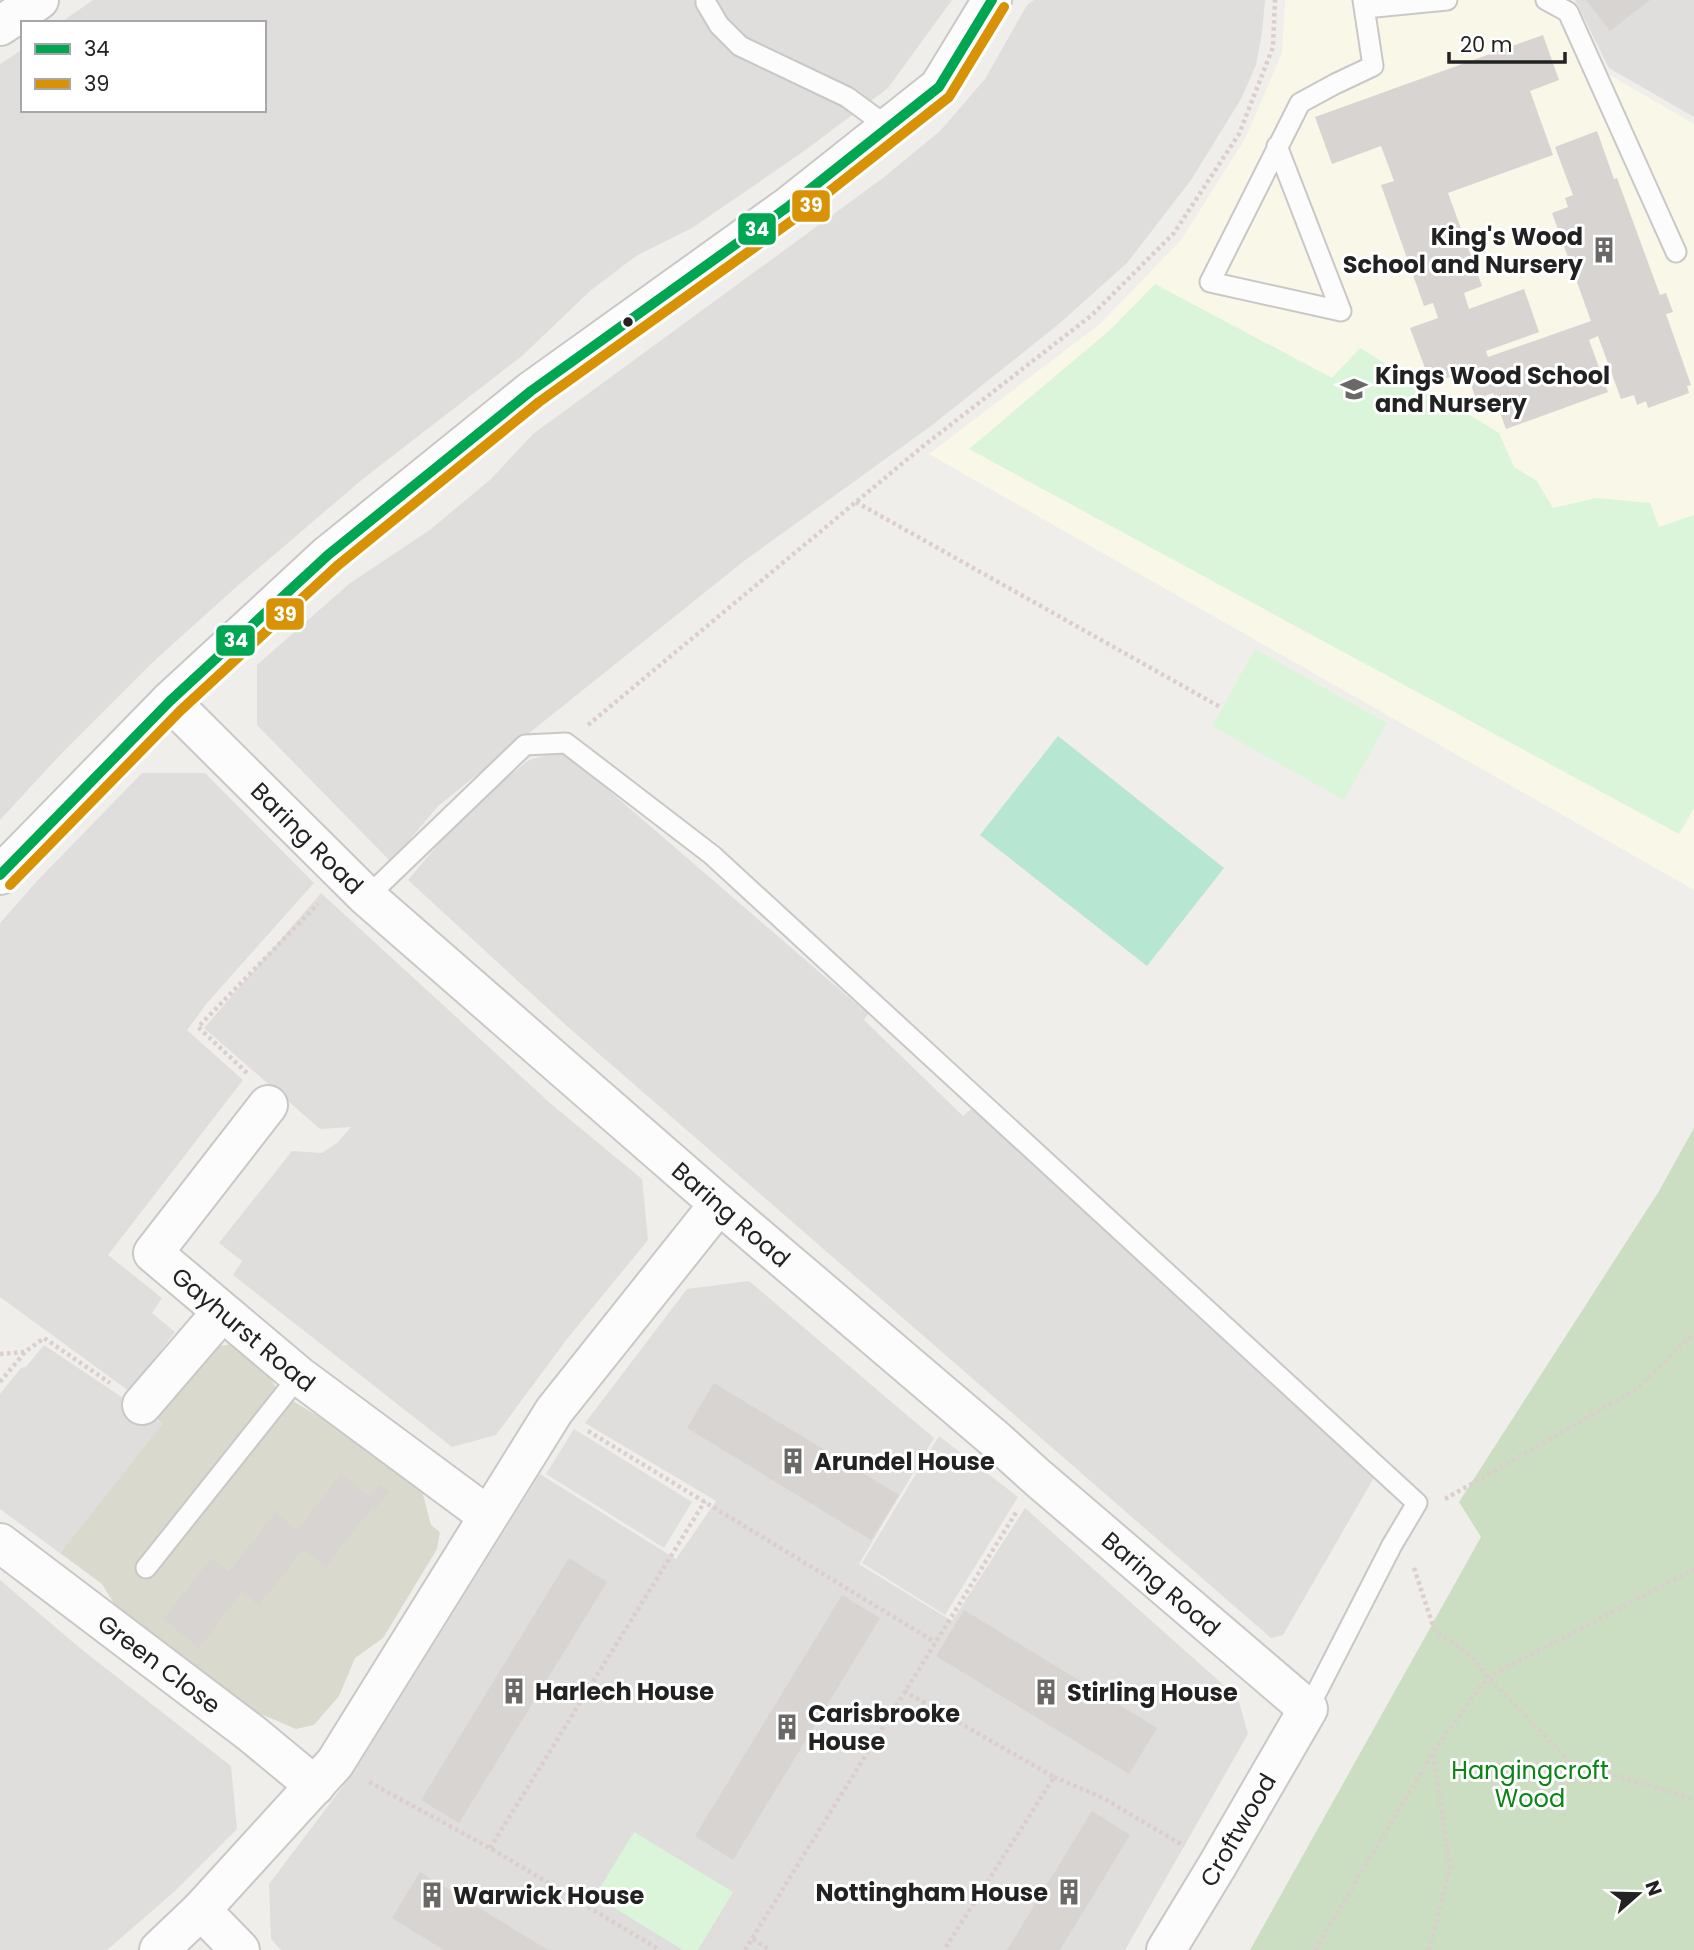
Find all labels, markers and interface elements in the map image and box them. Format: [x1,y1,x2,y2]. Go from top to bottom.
legend [21,21,266,112]
scale bar [1449,21,1564,65]
text: 20 m [1460,30,1513,59]
text: 34 [84,34,110,63]
text: 39 [84,69,110,98]
line badge: 39 [791,189,831,223]
text: 39 [799,192,823,219]
line badge: 34 [737,212,777,246]
text: 34 [745,216,769,243]
place label: King's Wood School and Nursery [1343,220,1584,281]
building icon: King's Wood School and Nursery [1589,235,1619,265]
unlabelled marker [621,315,635,329]
place label: Kings Wood School and Nursery [1375,359,1610,420]
school or university icon: Kings Wood School and Nursery [1339,374,1369,404]
line badge: 39 [265,597,305,631]
text: 39 [273,601,297,628]
line badge: 34 [215,624,256,657]
text: 34 [224,627,248,654]
street label: Baring Road [244,775,371,901]
street label: Baring Road [665,1154,798,1274]
street label: Gayhurst Road [165,1259,322,1399]
place label: Arundel House [814,1445,995,1478]
building icon: Arundel House [778,1446,808,1476]
street label: Baring Road [1095,1524,1228,1644]
street label: Green Close [91,1606,228,1721]
place label: Harlech House [535,1675,714,1708]
building icon: Harlech House [499,1676,529,1706]
place label: Stirling House [1067,1676,1238,1709]
building icon: Stirling House [1031,1677,1061,1707]
place label: Carisbrooke House [808,1697,960,1758]
building icon: Carisbrooke House [772,1712,802,1742]
park label: Hangingcroft Wood [1451,1754,1609,1815]
street label: Croftwood [1192,1767,1284,1893]
north arrow [1603,1859,1673,1929]
place label: Nottingham House [815,1876,1048,1909]
building icon: Nottingham House [1054,1877,1084,1907]
text: N [1638,1877,1669,1900]
place label: Warwick House [453,1879,645,1912]
building icon: Warwick House [417,1880,447,1910]

